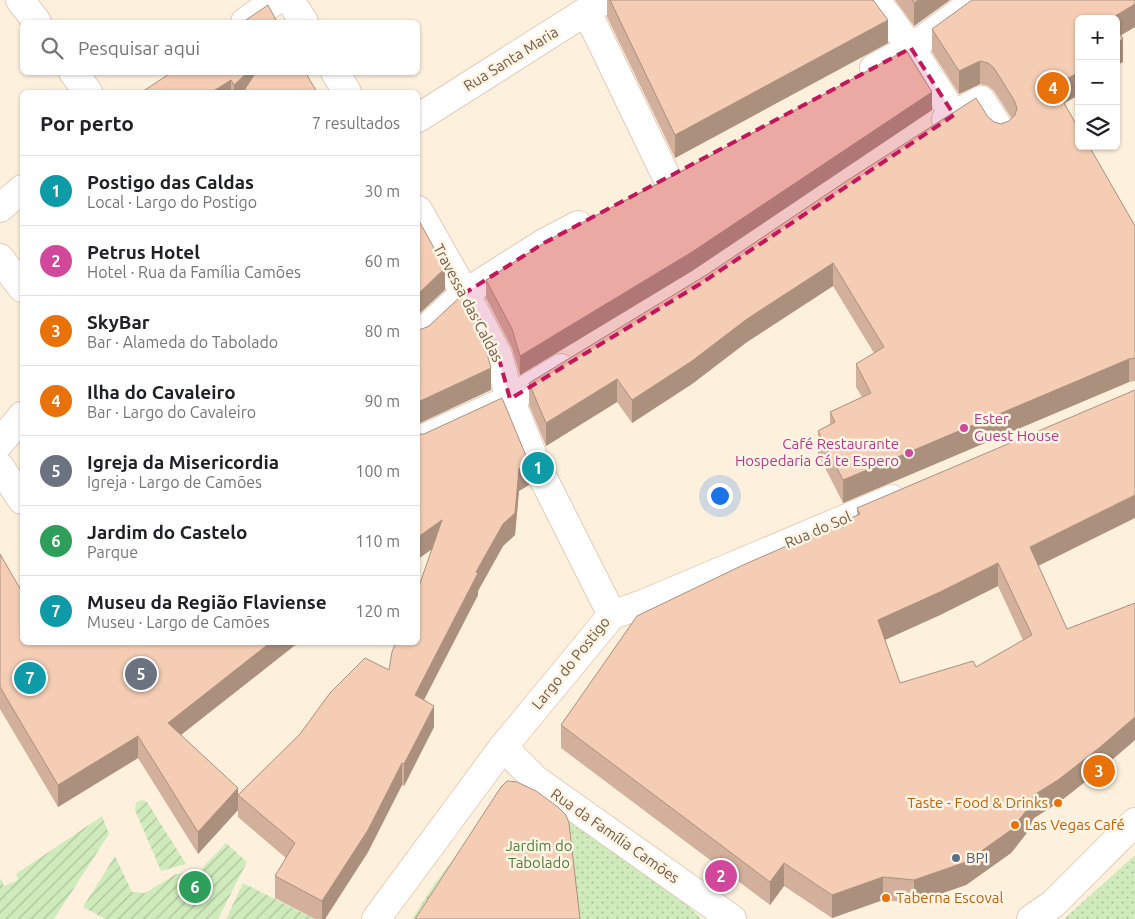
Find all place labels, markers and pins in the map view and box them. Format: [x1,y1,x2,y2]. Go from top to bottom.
pin: 4 [1037,69,1069,107]
place label: Ester Guest House [974,410,1059,444]
marker: Ester Guest House [958,422,970,434]
place label: Café Restaurante Hospedaria Cá te Espero [735,435,899,469]
marker: Café Restaurante Hospedaria Cá te Espero [903,447,915,459]
pin: 1 [522,449,554,487]
pin: 5 [125,655,157,693]
pin: 7 [14,659,46,697]
pin: 3 [1083,752,1115,790]
place label: Taste - Food & Drinks [907,794,1048,811]
marker: Taste - Food & Drinks [1052,797,1064,809]
place label: Las Vegas Café [1025,816,1125,833]
marker: Las Vegas Café [1009,819,1021,831]
place label: BPI [966,849,988,866]
marker: BPI [950,852,962,864]
pin: 2 [705,857,737,895]
pin: 6 [179,868,211,906]
place label: Taberna Escoval [896,889,1004,906]
marker: Taberna Escoval [880,892,892,904]

